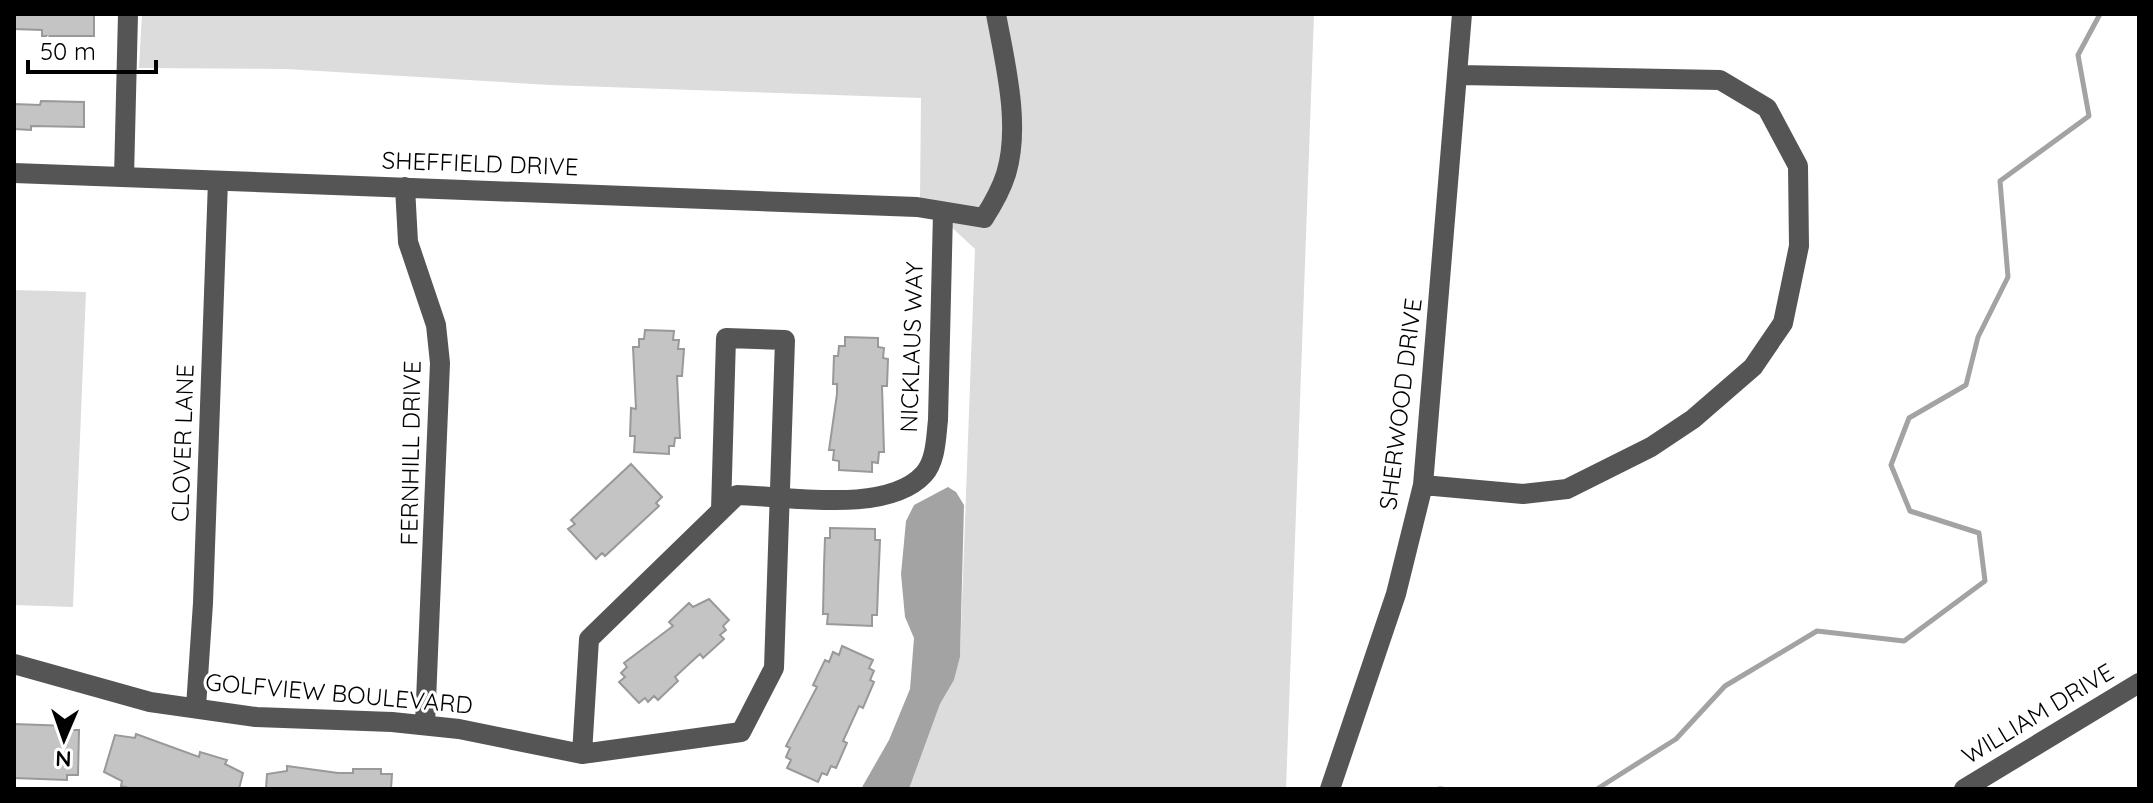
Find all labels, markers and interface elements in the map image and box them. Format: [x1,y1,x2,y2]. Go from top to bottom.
scale bar [28,24,156,74]
text: 50 m [40,36,96,66]
street label: SHEFFIELD DRIVE [381,145,579,181]
street label: NICKLAUS WAY [893,261,929,433]
street label: SHERWOOD DRIVE [1372,296,1428,511]
street label: FERNHILL DRIVE [393,360,427,546]
street label: CLOVER LANE [164,364,200,522]
street label: WILLIAM DRIVE [1956,656,2119,770]
street label: GOLFVIEW BOULEVARD [204,666,474,720]
north arrow [24,699,104,779]
text: N [55,745,72,773]

